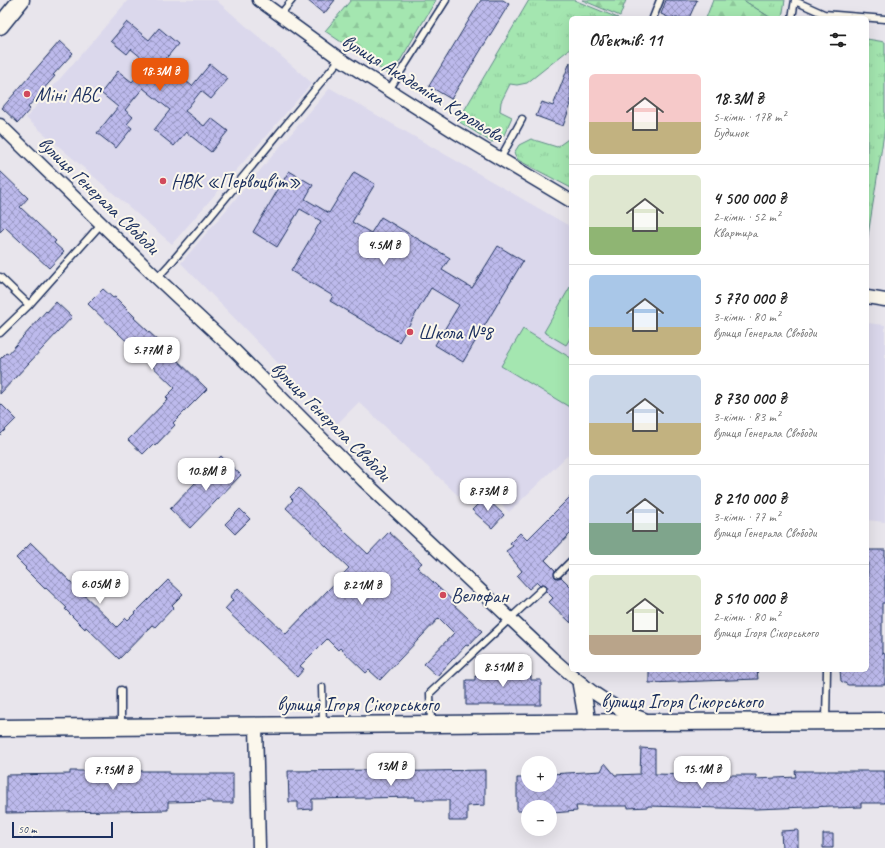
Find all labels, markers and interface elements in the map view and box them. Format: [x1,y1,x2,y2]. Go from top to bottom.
street label: вулиця Академіка Корольова [337,28,510,149]
icon: filters [827,29,849,51]
text: Об’єктів: 11 [589,30,662,51]
pin: 18.3M ₴ [123,58,197,92]
text: 18.3M ₴ [141,63,179,79]
place label: Міні ABC [35,82,102,107]
text: 18.3M ₴ [713,88,764,109]
marker: Міні ABC [22,89,32,99]
icon: home [621,90,669,138]
text: 5-кімн. · 178 m² [713,109,786,125]
text: Будинок [713,125,749,141]
street label: вулиця Генерала Свободи [33,131,166,260]
place label: НВК «Первоцвіт» [171,169,301,194]
marker: НВК «Первоцвіт» [158,176,168,186]
text: 4 500 000 ₴ [713,188,786,209]
icon: home [621,191,669,239]
text: 2-кімн. · 52 m² [713,209,780,225]
text: Квартира [713,225,757,241]
pin: 4.5M ₴ [351,232,417,266]
text: 4.5M ₴ [368,237,400,253]
text: 5 770 000 ₴ [713,288,786,309]
icon: home [621,291,669,339]
text: 3-кімн. · 80 m² [713,309,780,325]
place label: Школа №8 [418,320,494,345]
text: вулиця Генерала Свободи [713,325,817,341]
marker: Школа №8 [405,327,415,337]
pin: 5.77M ₴ [115,337,189,371]
text: 5.77M ₴ [133,342,171,358]
street label: вулиця Генерала Свободи [266,356,397,487]
text: 8 730 000 ₴ [713,388,787,409]
icon: home [621,391,669,439]
text: 3-кімн. · 83 m² [713,409,780,425]
text: вулиця Генерала Свободи [713,425,817,441]
pin: 10.8M ₴ [169,458,243,492]
text: 10.8M ₴ [187,463,225,479]
pin: 8.73M ₴ [451,478,525,512]
text: 8.73M ₴ [469,483,507,499]
text: 8 210 000 ₴ [713,488,787,509]
icon: home [621,491,669,539]
text: 3-кімн. · 77 m² [713,509,780,525]
text: вулиця Генерала Свободи [713,525,817,541]
pin: 6.05M ₴ [63,571,137,605]
pin: 8.21M ₴ [325,572,399,606]
text: 6.05M ₴ [81,576,119,592]
text: 8.21M ₴ [343,577,381,593]
place label: Велофан [451,583,510,608]
text: 8 510 000 ₴ [713,588,786,609]
marker: Велофан [438,590,448,600]
icon: home [621,591,669,639]
text: 2-кімн. · 80 m² [713,609,780,625]
text: вулиця Ігоря Сікорського [713,625,818,641]
pin: 8.51M ₴ [466,654,540,688]
text: 8.51M ₴ [484,659,522,675]
street label: вулиця Ігоря Сікорського [601,689,764,714]
street label: вулиця Ігоря Сікорського [277,692,440,717]
pin: 13M ₴ [363,753,419,787]
map controls [521,756,557,836]
button: + [521,756,557,792]
pin: 15.1M ₴ [665,756,739,790]
pin: 7.95M ₴ [76,757,150,791]
text: 13M ₴ [376,758,406,774]
text: 15.1M ₴ [683,761,721,777]
text: 7.95M ₴ [94,762,132,778]
button: − [521,800,557,836]
scale bar [12,820,113,839]
text: 50 m [18,822,37,836]

